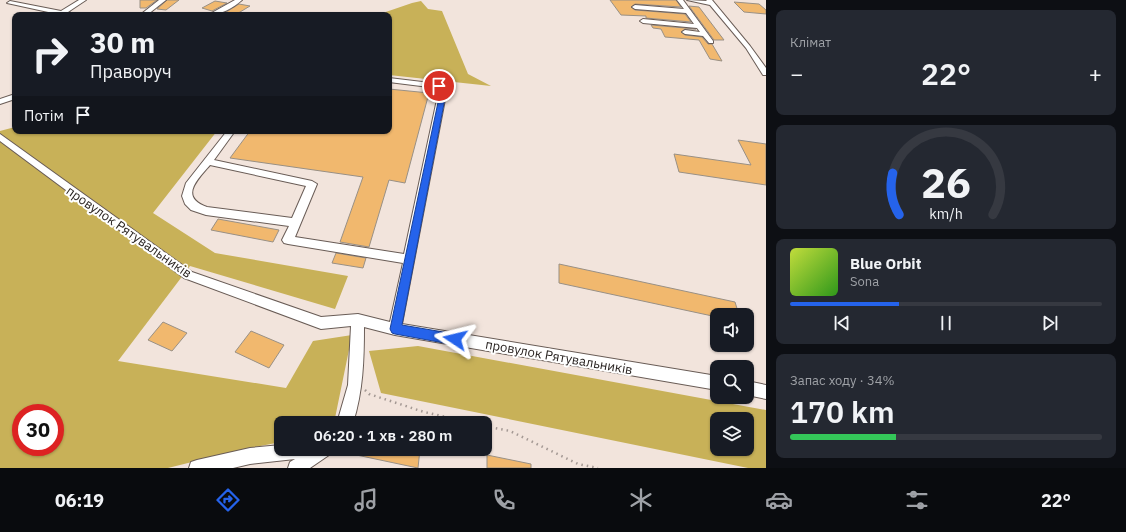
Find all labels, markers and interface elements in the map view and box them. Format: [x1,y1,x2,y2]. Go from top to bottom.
text: 30 m [90,24,155,61]
icon: right [24,28,76,80]
text: Клімат [790,34,831,51]
text: 22° [921,54,971,93]
text: − [790,59,803,88]
text: + [1089,59,1102,88]
text: Праворуч [90,60,172,83]
pin [422,69,456,103]
icon: arrive [428,75,450,97]
icon: arrive [72,104,94,126]
text: Потім [24,106,64,125]
text: 26 [921,155,971,209]
street label: провулок Рятувальників [63,182,195,282]
text: km/h [929,203,963,222]
text: Blue Orbit [850,254,921,273]
text: Sona [850,273,879,290]
map controls [710,308,754,456]
button: sound [710,308,754,352]
icon: previous [831,312,853,334]
icon: pause [935,312,957,334]
icon: next [1039,312,1061,334]
position arrow [434,318,476,360]
street label: провулок Рятувальників [484,336,634,378]
button: search [710,360,754,404]
text: Запас ходу · 34% [790,372,895,389]
text: 170 km [790,392,895,431]
speed limit sign: 30 [12,404,64,456]
button: layers [710,412,754,456]
text: 06:20 · 1 хв · 280 m [314,426,452,445]
icon: directions [214,486,242,514]
icon: music [352,486,380,514]
icon: phone [490,486,518,514]
icon: climate [627,486,655,514]
icon: car [765,486,793,514]
icon: filters [903,486,931,514]
text: 06:19 [55,489,104,512]
text: 22° [1041,489,1071,512]

